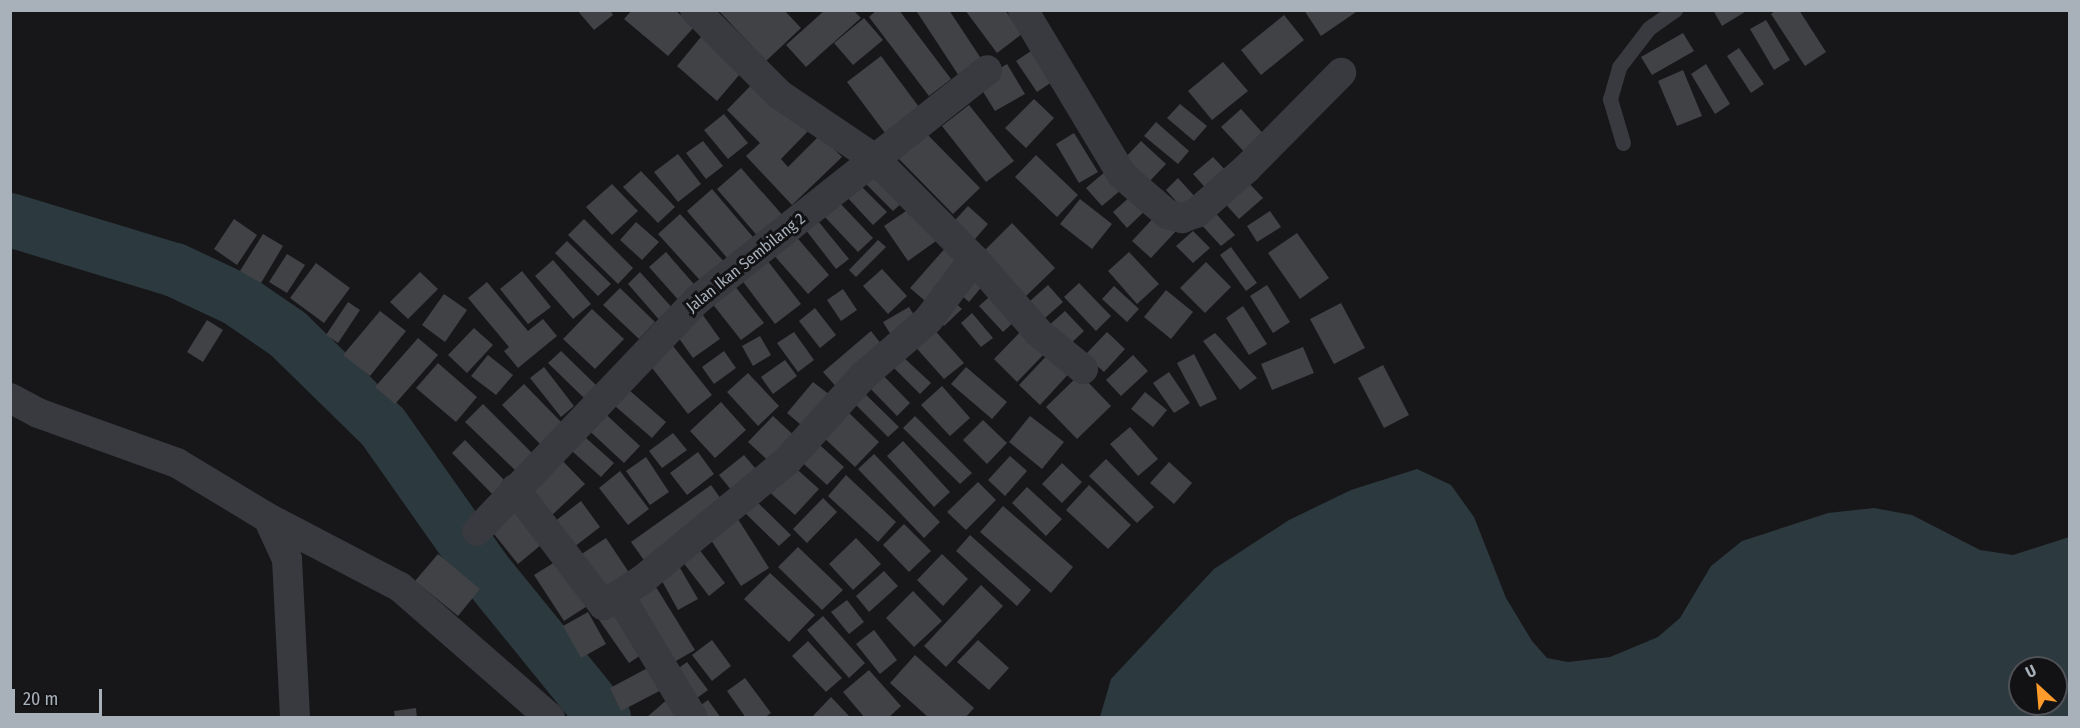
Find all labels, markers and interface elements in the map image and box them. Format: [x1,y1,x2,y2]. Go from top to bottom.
street label: Jalan Ikan Sembilang 2 [683,209,809,317]
north arrow [2008,656,2068,716]
text: U [2022,661,2039,682]
scale bar [15,677,105,715]
text: 20 m [23,688,58,710]

